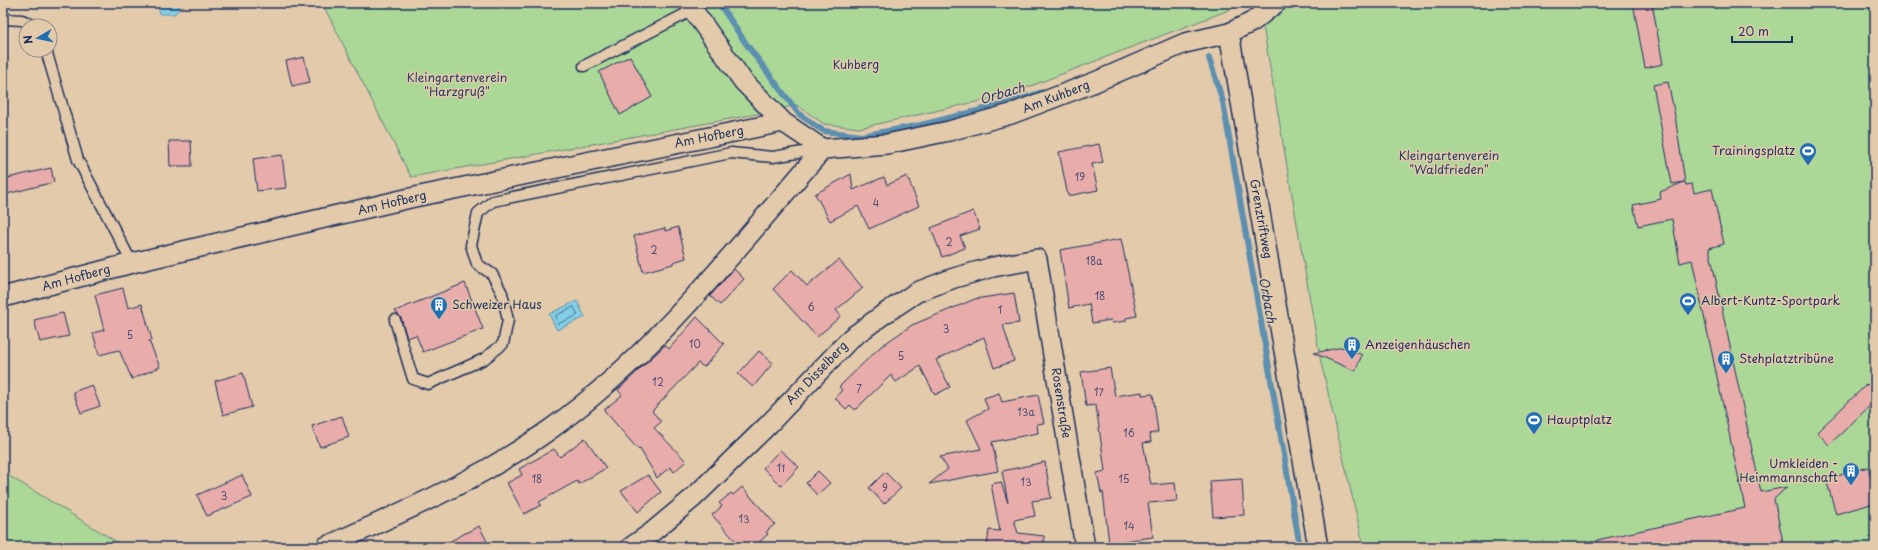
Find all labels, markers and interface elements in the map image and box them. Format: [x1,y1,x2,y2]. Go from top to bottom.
north arrow [18,18,58,58]
scale bar [1732,18,1792,44]
text: 20 m [1738,22,1769,40]
text: N [19,34,37,45]
park label: Kuhberg [833,55,879,73]
park label: Kleingartenverein "Harzgruß" [407,68,507,100]
street label: Am Kuhberg [1019,75,1092,117]
water label: Orbach [977,77,1027,108]
street label: Am Hofberg [673,120,745,152]
place label: Trainingsplatz [1712,141,1795,159]
sports icon: Trainingsplatz [1798,141,1818,166]
park label: Kleingartenverein "Waldfrieden" [1399,146,1499,178]
house number: 19 [1075,169,1085,184]
street label: Grenztriftweg [1246,178,1278,260]
street label: Am Hofberg [356,185,428,219]
house number: 4 [873,195,880,210]
house number: 2 [945,234,953,249]
house number: 2 [650,242,658,257]
house number: 18a [1086,253,1103,268]
street label: Am Hofberg [40,259,112,295]
water label: Orbach [1255,275,1282,325]
house number: 18 [1095,288,1105,303]
sports icon: Albert-Kuntz-Sportpark [1678,291,1698,316]
place label: Albert-Kuntz-Sportpark [1701,291,1840,309]
building icon: Schweizer Haus [429,295,449,320]
place label: Schweizer Haus [452,295,542,313]
house number: 6 [807,299,815,314]
house number: 1 [998,302,1002,317]
house number: 3 [943,321,949,336]
house number: 5 [127,327,133,342]
building icon: Anzeigenhäuschen [1342,335,1362,360]
place label: Anzeigenhäuschen [1365,335,1471,353]
house number: 10 [689,336,701,351]
street label: Am Disselberg [781,336,851,408]
house number: 5 [898,348,904,363]
building icon: Stehplatztribüne [1716,349,1736,374]
place label: Stehplatztribüne [1739,349,1834,367]
street label: Rosenstraße [1048,366,1076,440]
house number: 12 [652,374,664,389]
house number: 7 [856,381,862,396]
house number: 17 [1094,384,1105,399]
house number: 13a [1017,404,1035,419]
sports icon: Hauptplatz [1524,410,1544,435]
place label: Hauptplatz [1547,410,1612,428]
house number: 16 [1123,425,1135,440]
place label: Umkleiden - Heimmannschaft [1740,454,1838,486]
house number: 11 [777,460,785,475]
building icon: Umkleiden - Heimmannschaft [1841,461,1861,486]
house number: 18 [532,471,542,486]
house number: 15 [1119,471,1129,486]
house number: 13 [1020,474,1032,489]
house number: 9 [882,480,888,495]
house number: 3 [221,488,227,503]
house number: 13 [738,511,750,526]
house number: 14 [1123,518,1135,533]

